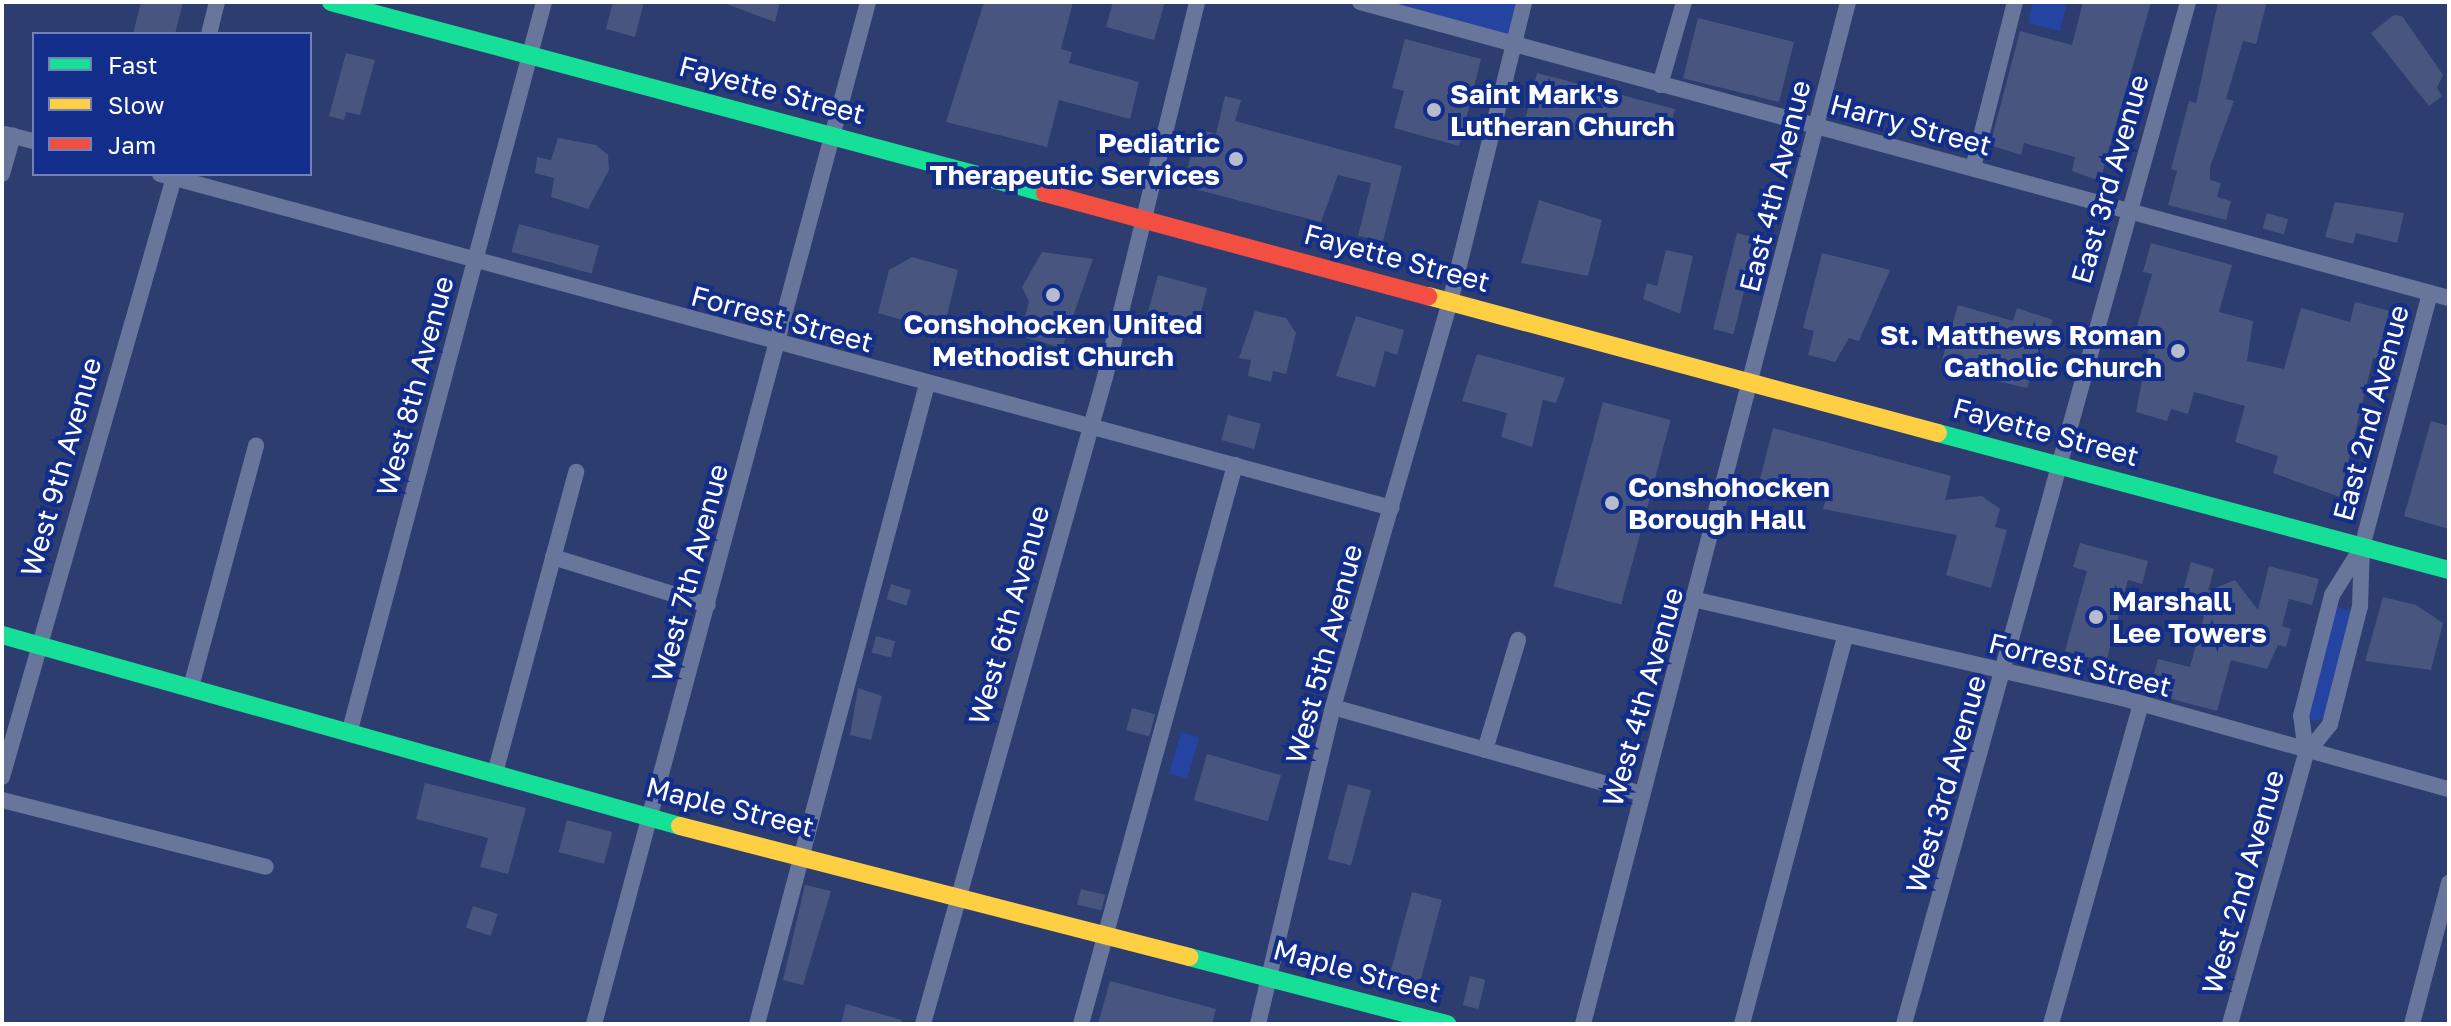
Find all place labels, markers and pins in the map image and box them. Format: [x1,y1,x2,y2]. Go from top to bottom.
place label: Saint Mark's Lutheran Church [1450,77,1675,143]
marker: Saint Mark's Lutheran Church [1425,101,1443,119]
place label: Pediatric Therapeutic Services [930,126,1220,192]
marker: Pediatric Therapeutic Services [1227,150,1245,168]
marker: Conshohocken United Methodist Church [1044,286,1062,304]
place label: Conshohocken United Methodist Church [903,307,1203,373]
place label: St. Matthews Roman Catholic Church [1880,318,2162,384]
marker: St. Matthews Roman Catholic Church [2169,342,2187,360]
place label: Conshohocken Borough Hall [1628,470,1830,536]
marker: Conshohocken Borough Hall [1603,494,1621,512]
place label: Marshall Lee Towers [2112,584,2267,650]
marker: Marshall Lee Towers [2087,608,2105,626]

